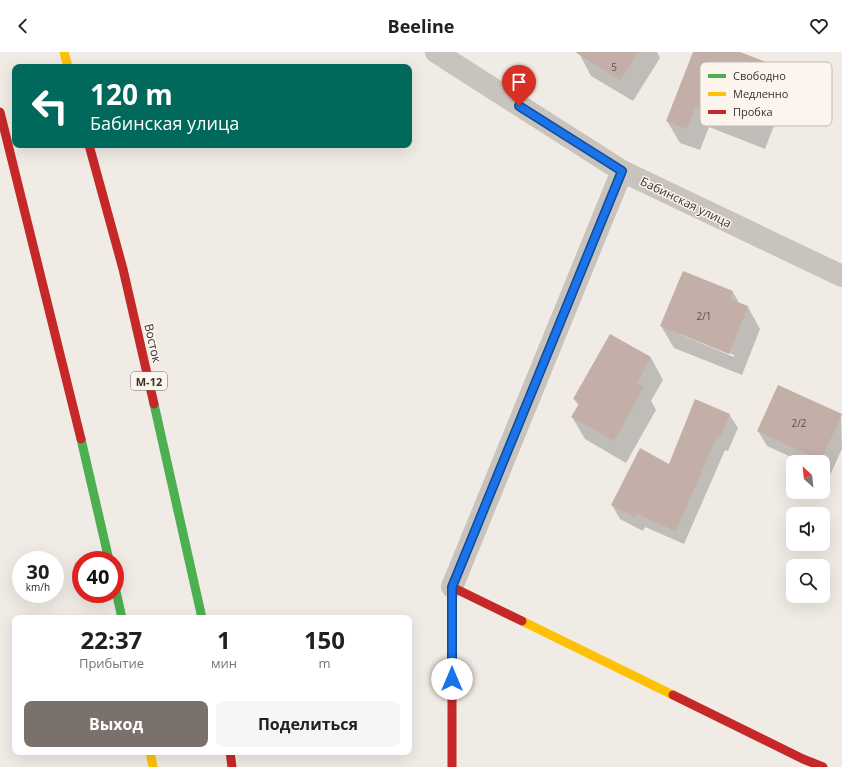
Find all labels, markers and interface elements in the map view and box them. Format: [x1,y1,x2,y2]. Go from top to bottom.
text: Beeline [388,14,454,38]
icon: back [12,15,34,37]
icon: heart [808,15,830,37]
house number: 5 [611,60,617,74]
legend [700,62,832,126]
pin [502,65,536,106]
text: Свободно [733,68,786,83]
icon: arrive [508,71,530,93]
text: 120 m [90,75,173,113]
icon: left [24,80,76,132]
text: Медленно [733,86,789,101]
text: Пробка [733,104,773,119]
text: Бабинская улица [90,111,239,135]
street label: Бабинская улица [638,173,734,231]
house number: 2/1 [696,309,712,323]
street label: Восток [140,322,166,365]
road number: М-12 [131,372,167,390]
house number: 2/2 [791,416,807,430]
north arrow [786,455,830,499]
map controls [786,455,830,603]
button: sound [786,507,830,551]
speed limit sign: 40 [72,551,124,603]
text: 30 [27,558,49,585]
button: search [786,559,830,603]
text: km/h [26,580,50,594]
text: 22:37 [81,623,142,656]
text: 1 [217,623,231,656]
text: 150 [304,623,345,656]
text: Прибытие [79,654,144,672]
text: мин [211,654,237,672]
text: m [318,654,331,672]
position arrow [431,658,473,700]
button: Выход [24,701,208,747]
button: Поделиться [216,701,400,747]

